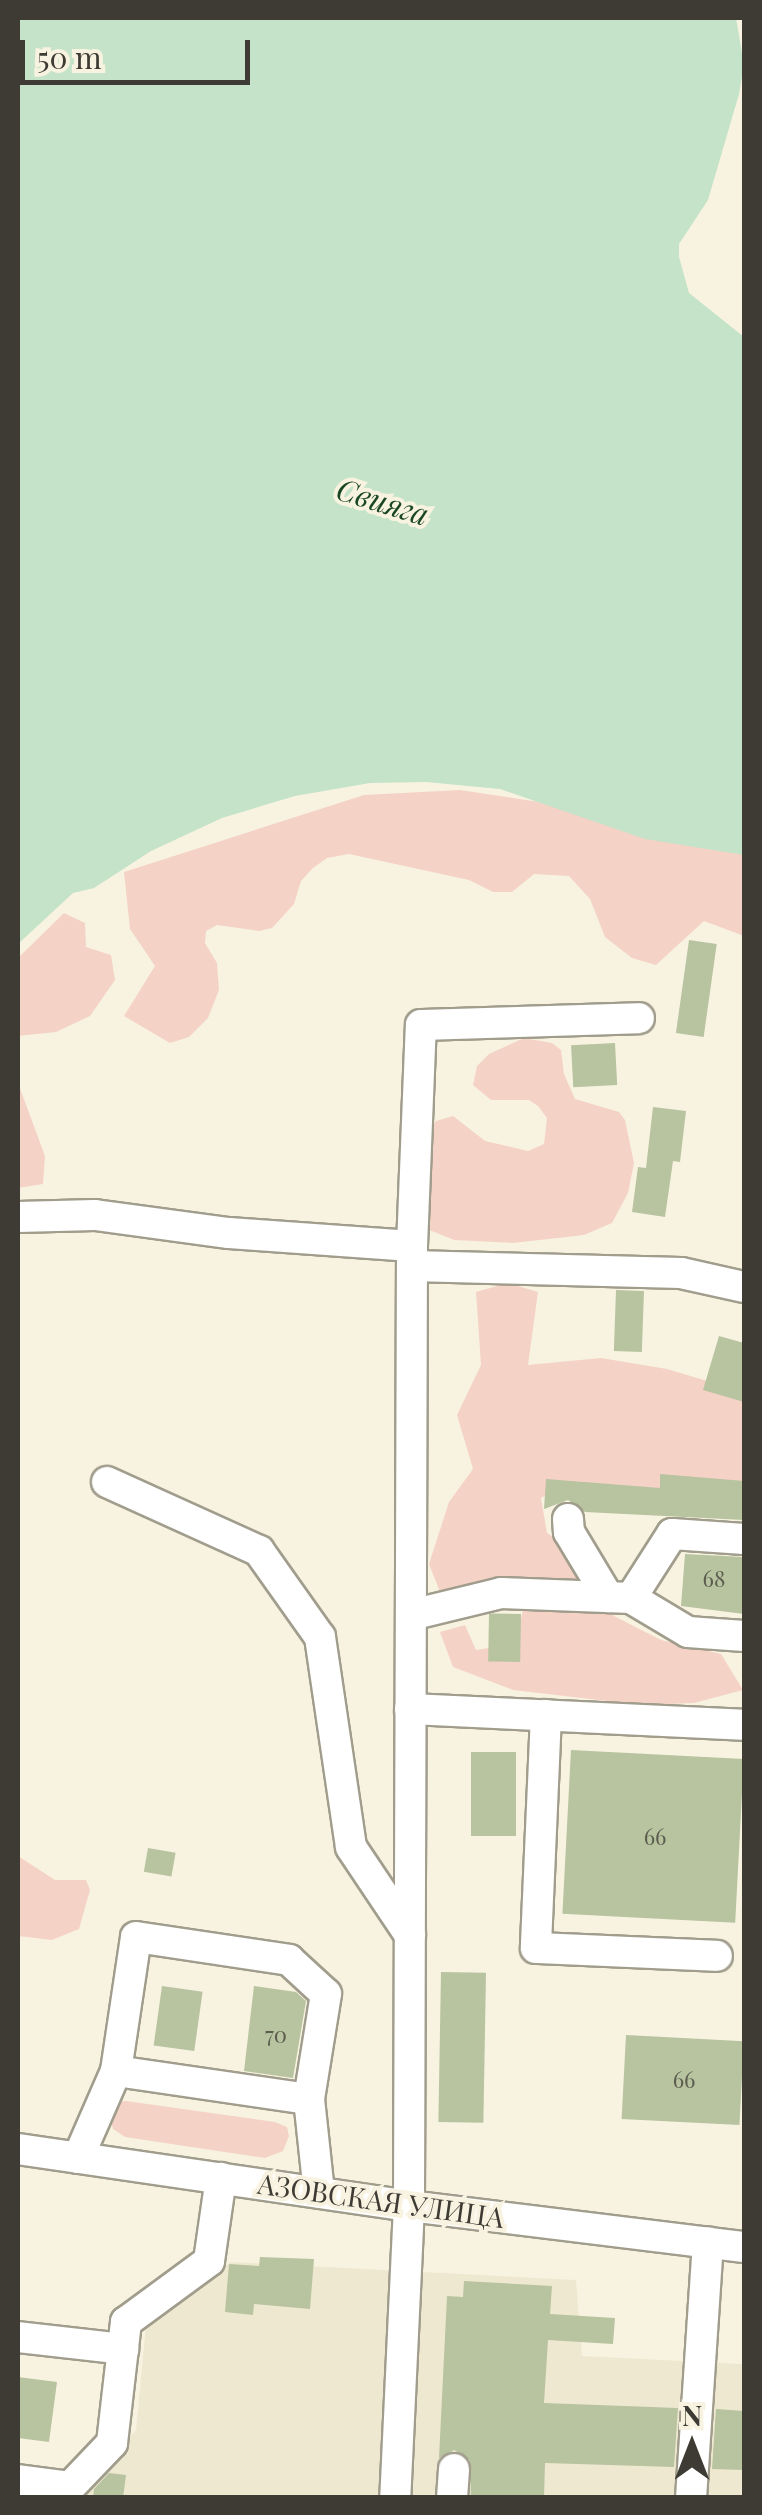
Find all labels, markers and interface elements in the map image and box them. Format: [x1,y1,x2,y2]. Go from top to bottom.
scale bar [25,20,255,82]
text: 50 m [37,37,102,77]
water label: Свияга [333,470,433,532]
house number: 68 [703,1566,725,1592]
house number: 66 [644,1824,666,1850]
house number: 70 [265,2022,287,2048]
house number: 66 [673,2067,695,2093]
street label: АЗОВСКАЯ УЛИЦА [256,2166,506,2234]
north arrow [642,2395,742,2495]
text: N [682,2396,702,2433]

